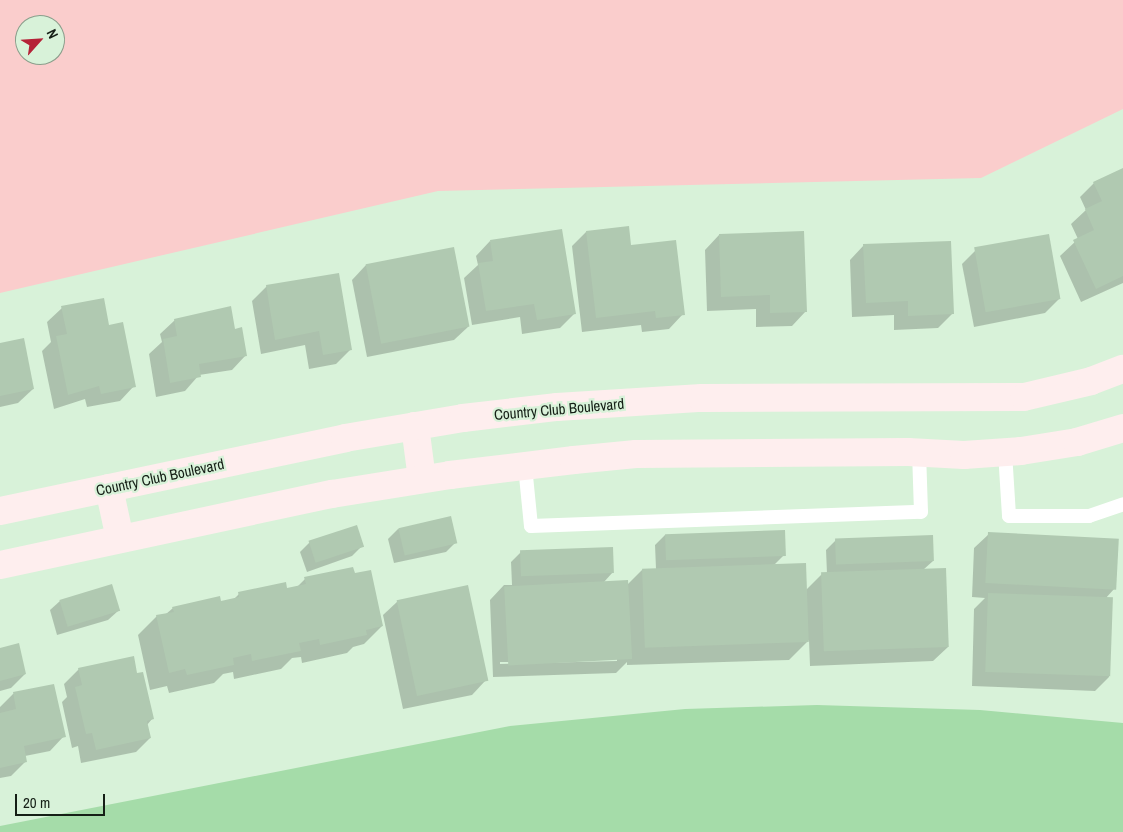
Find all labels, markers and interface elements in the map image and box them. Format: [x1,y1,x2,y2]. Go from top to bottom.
north arrow [15,15,65,65]
text: N [43,26,62,42]
street label: Country Club Boulevard [493,394,625,424]
street label: Country Club Boulevard [94,455,226,499]
scale bar [18,784,108,816]
text: 20 m [23,792,50,813]

